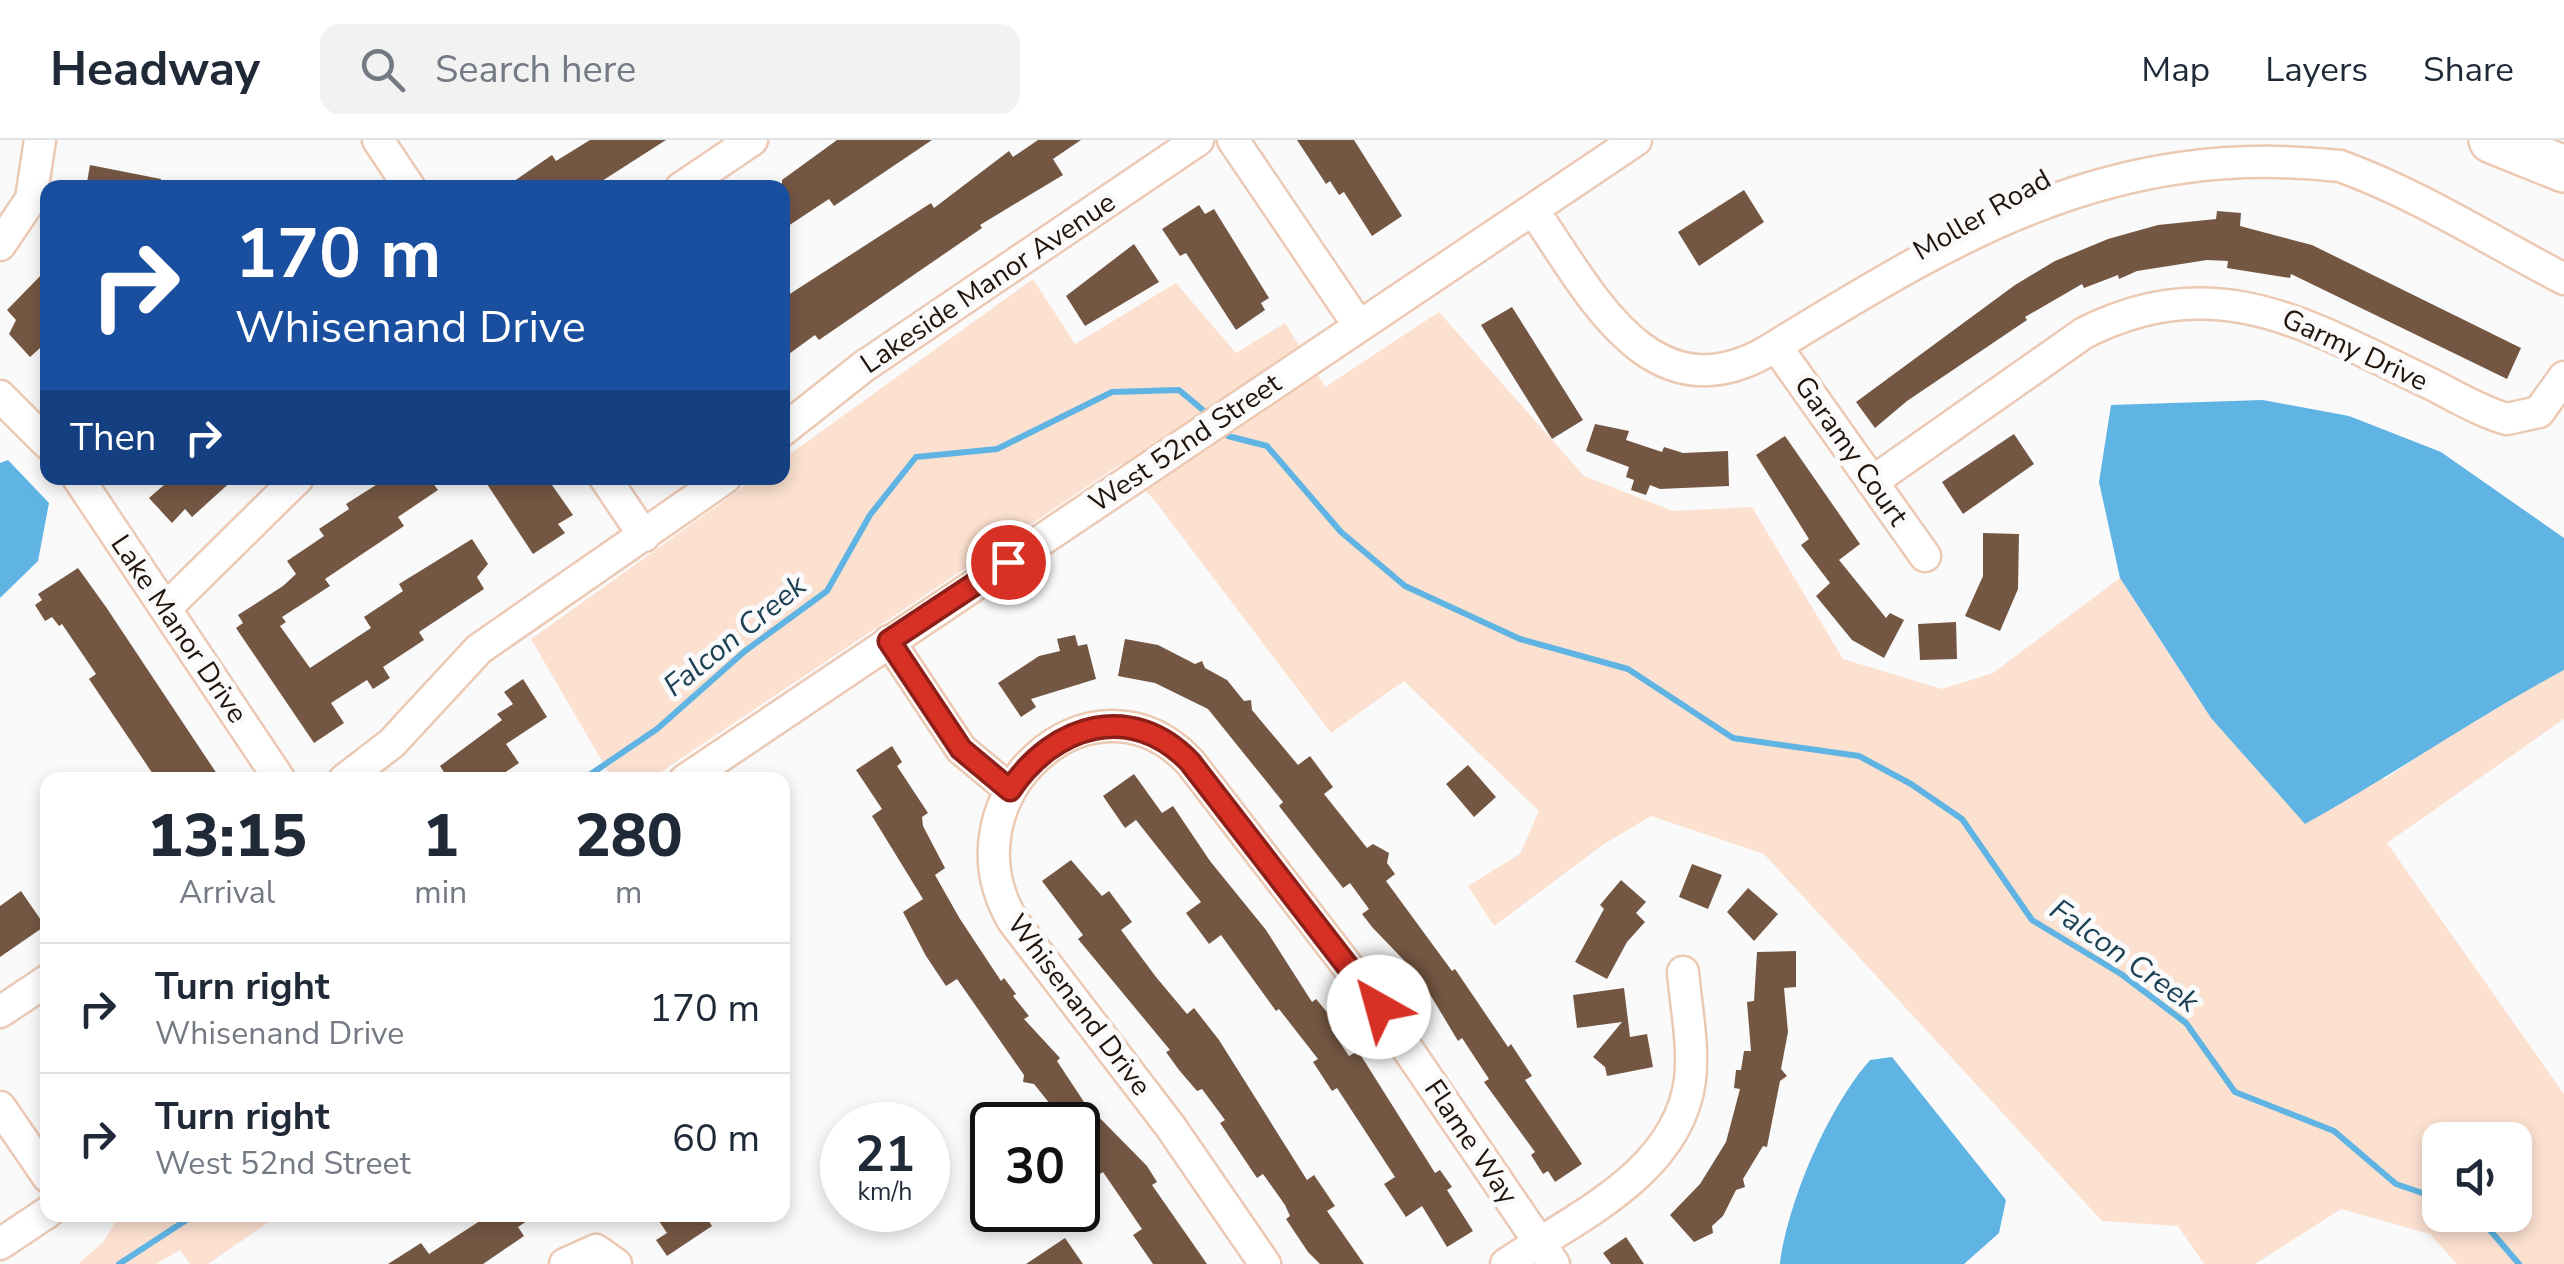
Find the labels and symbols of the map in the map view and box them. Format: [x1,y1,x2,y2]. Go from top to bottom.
street label: Moller Road [1906,160,2058,270]
street label: Lakeside Manor Avenue [853,183,1123,383]
street label: Garmy Drive [2276,300,2434,400]
street label: West 52nd Street [1082,365,1289,521]
street label: Garamy Court [1785,368,1917,534]
pin [966,520,1051,605]
street label: Lake Manor Drive [102,527,256,731]
water label: Falcon Creek [655,565,816,706]
water label: Falcon Creek [2041,890,2207,1023]
street label: Whisenand Drive [998,906,1160,1104]
position arrow [1327,955,1431,1059]
street label: Flame Way [1415,1072,1527,1212]
speed limit sign: 30 [970,1102,1100,1232]

